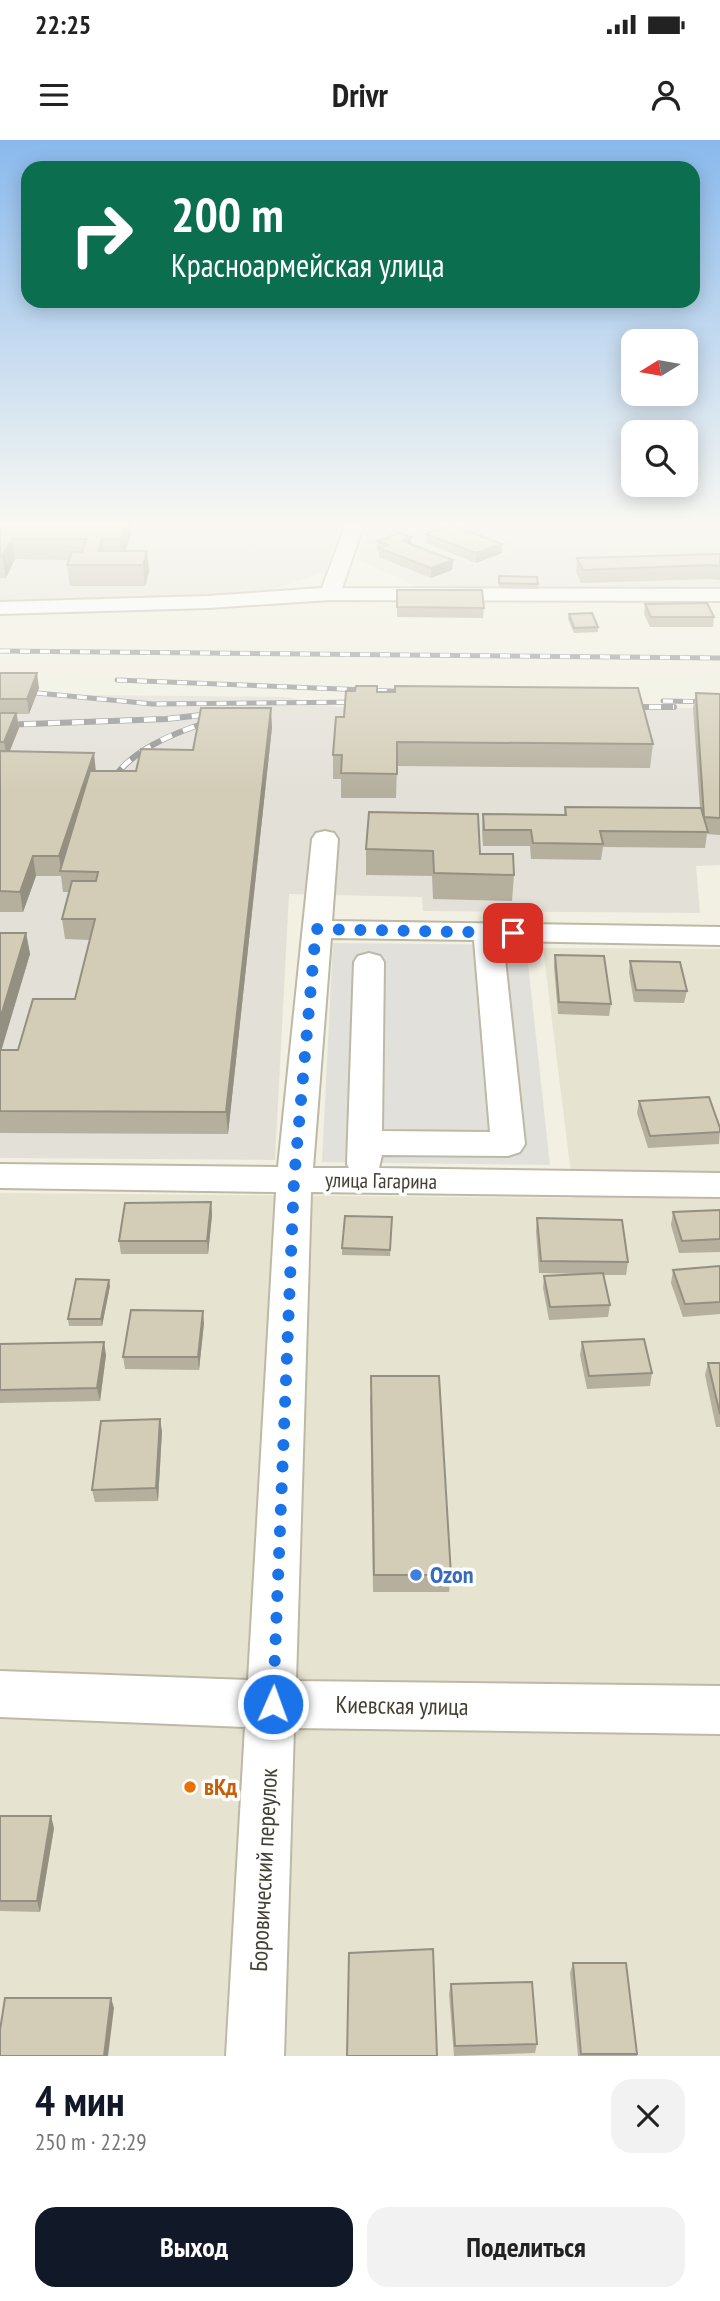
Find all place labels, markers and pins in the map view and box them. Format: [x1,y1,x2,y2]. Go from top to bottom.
pin [483,903,543,963]
place label: Ozon [430,1559,473,1590]
marker: Ozon [408,1567,424,1583]
place label: вКд [204,1771,238,1802]
marker: вКд [182,1779,198,1795]

